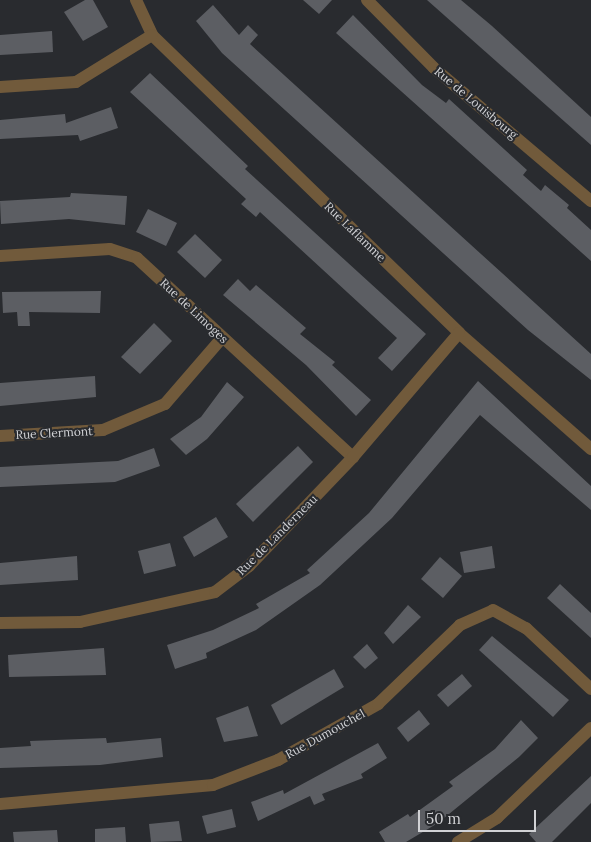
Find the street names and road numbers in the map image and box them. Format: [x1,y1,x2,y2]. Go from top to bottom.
street label: Rue de Louisbourg [431,64,521,142]
street label: Rue Laflamme [321,199,389,265]
street label: Rue de Limoges [157,276,231,346]
street label: Rue Clermont [15,424,93,442]
street label: Rue de Landerneau [234,492,320,578]
street label: Rue Dumouchel [283,706,367,762]

